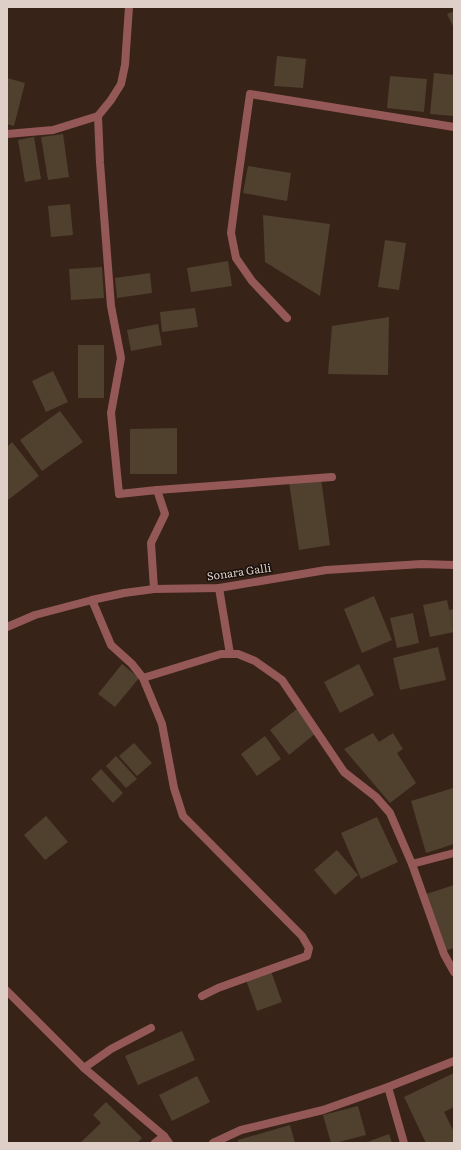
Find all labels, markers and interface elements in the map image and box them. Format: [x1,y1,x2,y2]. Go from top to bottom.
street label: Sonara Galli [206,559,272,583]

